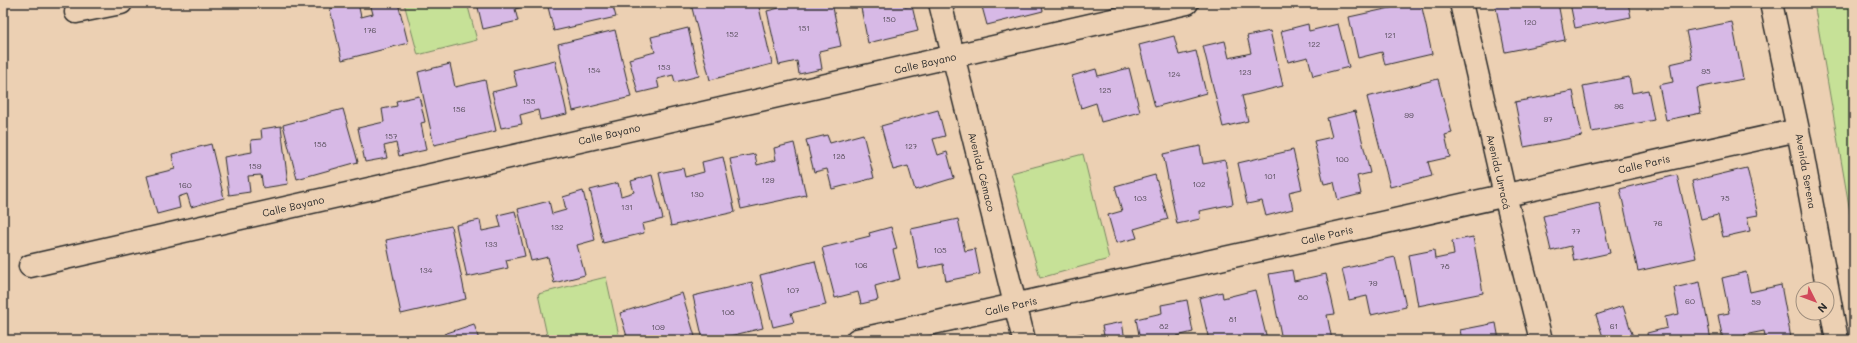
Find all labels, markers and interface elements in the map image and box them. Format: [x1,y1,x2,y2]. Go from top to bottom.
house number: 150 [882,14,896,24]
house number: 120 [1524,17,1537,27]
house number: 151 [798,23,810,33]
house number: 176 [364,25,377,35]
house number: 152 [726,29,738,39]
house number: 121 [1384,30,1396,40]
house number: 122 [1308,39,1320,49]
street label: Calle Bayano [893,49,957,77]
house number: 153 [658,62,671,72]
house number: 154 [588,65,601,75]
house number: 95 [1701,66,1711,76]
house number: 123 [1239,67,1252,77]
house number: 124 [1168,69,1181,79]
house number: 125 [1099,85,1112,95]
house number: 155 [523,96,536,106]
house number: 96 [1614,101,1624,111]
house number: 156 [452,104,466,114]
house number: 99 [1404,110,1414,120]
house number: 97 [1543,114,1553,124]
street label: Calle Bayano [577,120,641,148]
house number: 157 [385,131,398,141]
street label: Avenida Cémaco [965,131,999,213]
street label: Avenida Serena [1792,132,1820,210]
street label: Avenida Urracá [1484,133,1514,211]
house number: 158 [313,139,327,149]
house number: 127 [905,141,918,151]
house number: 128 [833,151,846,161]
street label: Calle Paris [1617,151,1672,177]
house number: 100 [1335,154,1349,164]
house number: 159 [249,161,262,171]
house number: 101 [1264,171,1276,181]
house number: 129 [762,175,775,185]
house number: 102 [1193,179,1205,189]
house number: 160 [178,180,192,190]
house number: 130 [690,189,704,199]
street label: Calle Bayano [261,192,325,220]
house number: 103 [1133,193,1147,203]
house number: 75 [1720,193,1730,203]
house number: 131 [621,202,633,212]
house number: 76 [1653,218,1663,228]
house number: 132 [551,222,563,232]
street label: Calle Paris [1300,222,1355,248]
house number: 77 [1572,226,1581,236]
house number: 133 [485,239,498,249]
house number: 105 [933,245,947,255]
house number: 106 [854,260,868,270]
house number: 78 [1440,261,1450,271]
house number: 134 [420,265,433,275]
house number: 79 [1368,278,1378,288]
north arrow [1795,281,1835,321]
house number: 107 [787,285,800,295]
house number: 80 [1298,292,1308,302]
street label: Calle Paris [984,293,1039,319]
house number: 60 [1685,296,1695,306]
house number: 59 [1751,297,1761,307]
text: N [1814,300,1831,316]
house number: 108 [721,307,735,317]
house number: 81 [1229,314,1237,324]
house number: 82 [1159,321,1169,331]
house number: 61 [1610,321,1618,331]
house number: 109 [651,322,665,332]

